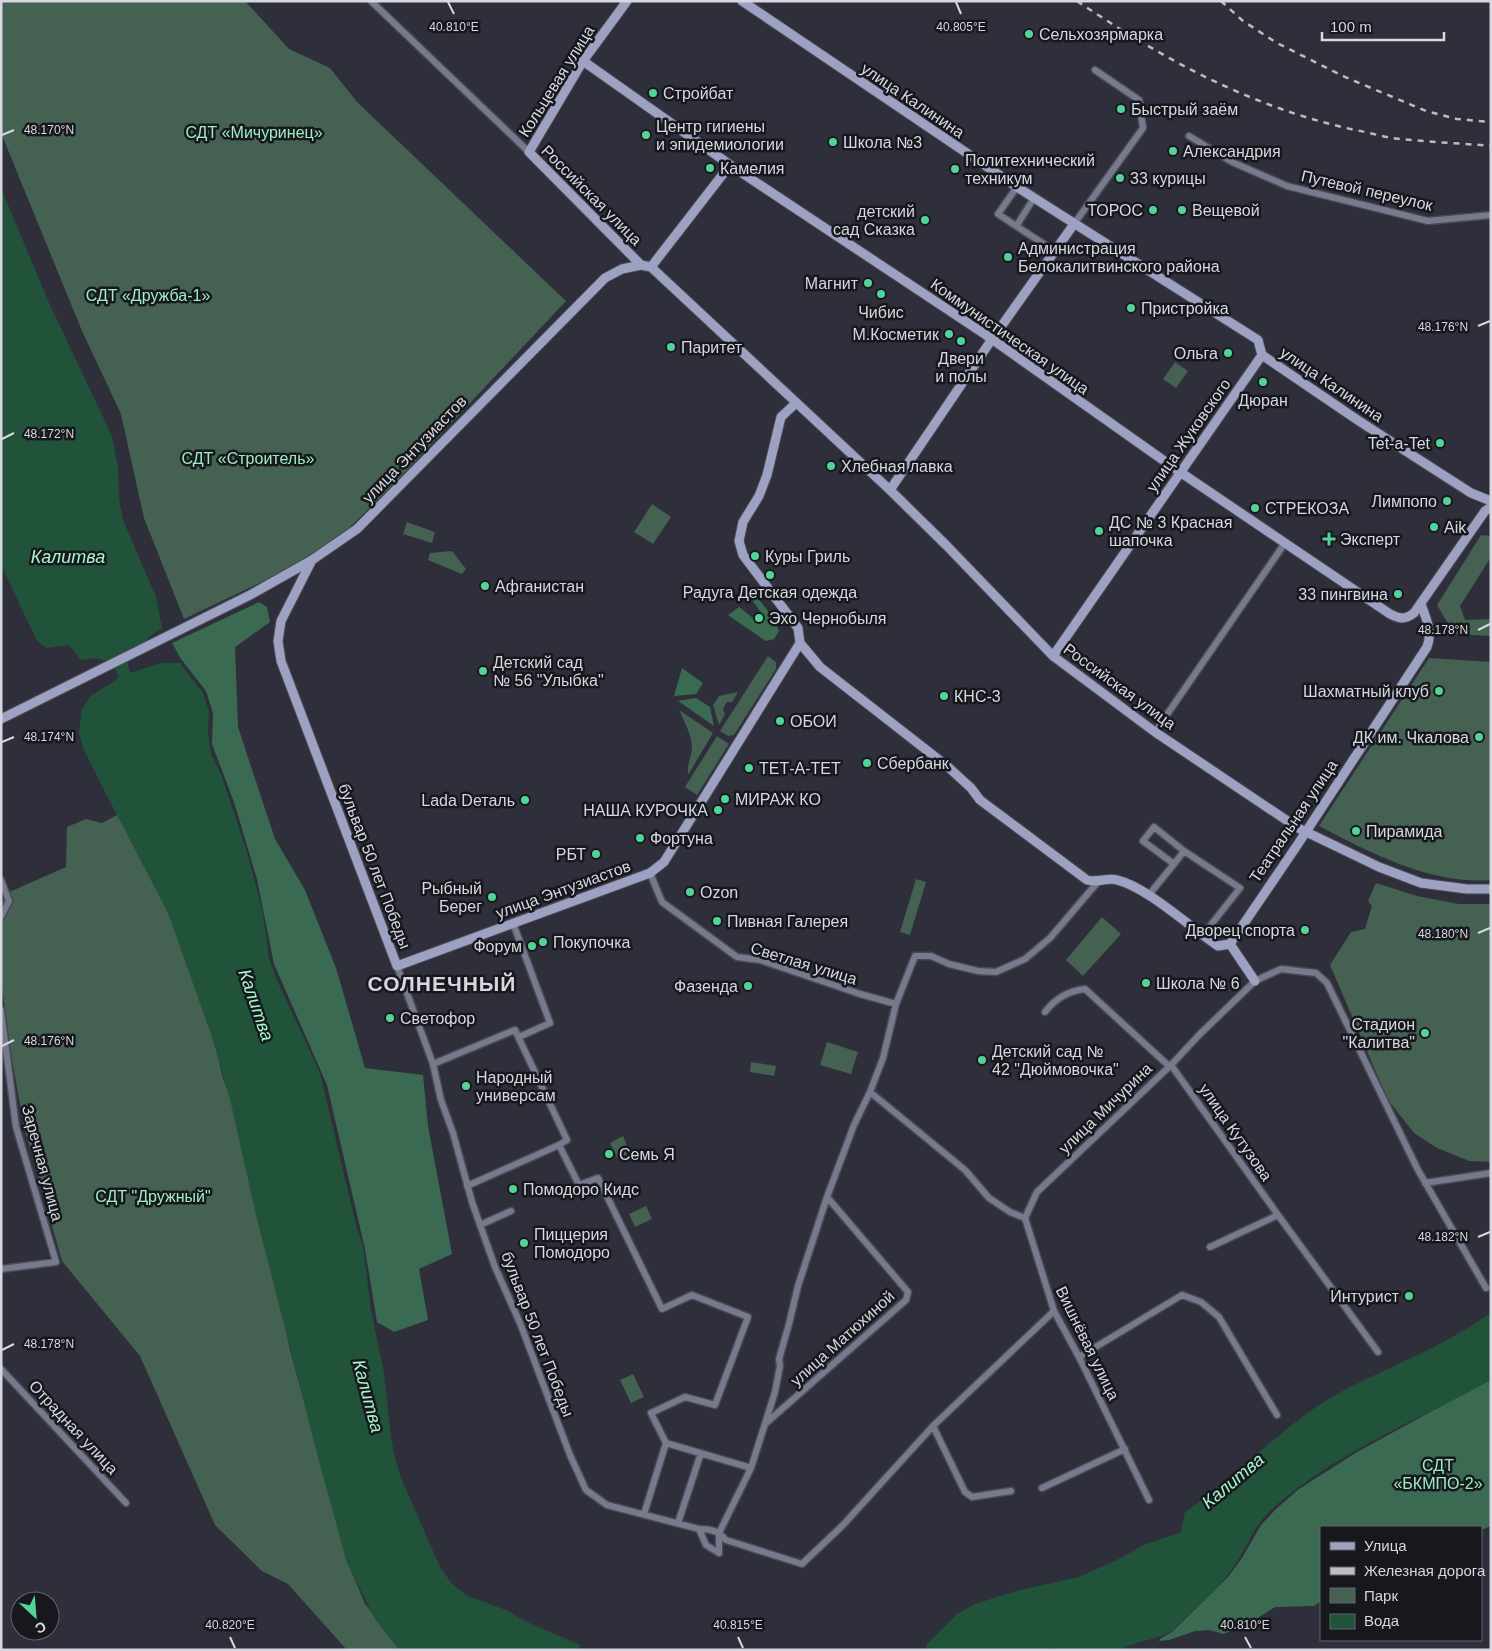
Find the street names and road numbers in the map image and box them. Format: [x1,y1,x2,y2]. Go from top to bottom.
street label: Кольцевая улица [515,23,598,140]
street label: улица Калинина [858,60,967,141]
street label: Российская улица [538,142,645,249]
street label: Путевой переулок [1300,167,1435,214]
street label: Коммунистическая улица [927,275,1092,398]
street label: улица Калинина [1277,344,1386,425]
street label: улица Жуковского [1143,375,1234,495]
street label: улица Энтузиастов [359,392,470,506]
street label: Российская улица [1060,640,1179,733]
street label: Театральная улица [1246,757,1341,886]
street label: бульвар 50 лет Победы [335,781,414,951]
street label: улица Энтузиастов [494,857,633,922]
street label: Светлая улица [749,939,859,988]
street label: улица Мичурина [1055,1060,1155,1157]
street label: улица Кутузова [1196,1081,1275,1184]
street label: Заречная улица [19,1103,66,1223]
street label: бульвар 50 лет Победы [498,1249,577,1419]
street label: Вишнёвая улица [1053,1284,1123,1403]
street label: улица Матюхиной [787,1287,898,1389]
street label: Отрадная улица [26,1377,121,1478]

